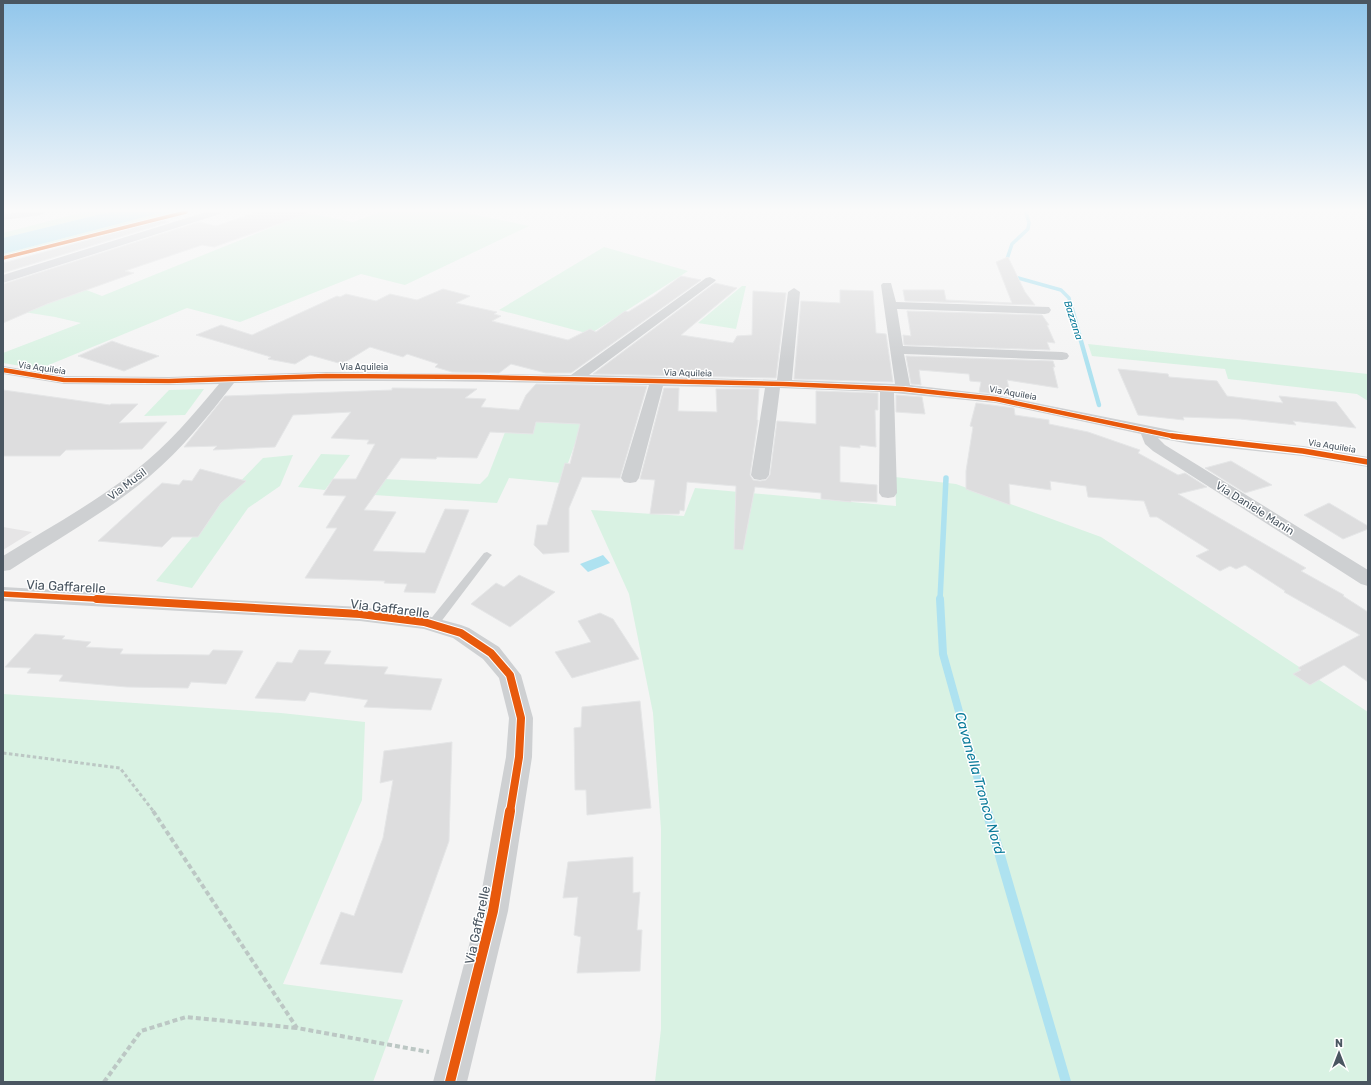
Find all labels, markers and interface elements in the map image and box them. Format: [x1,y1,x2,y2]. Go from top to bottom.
water label: Bazzana [1061,299,1085,342]
street label: Via Aquileia [17,360,67,376]
street label: Via Aquileia [340,362,388,372]
street label: Via Aquileia [664,368,712,378]
street label: Via Aquileia [988,384,1038,402]
street label: Via Aquileia [1307,437,1357,455]
street label: Via Musil [105,466,149,503]
street label: Via Daniele Manin [1213,479,1296,538]
street label: Via Gaffarelle [26,577,106,596]
street label: Via Gaffarelle [349,596,430,621]
water label: Cavanella Tronco Nord [951,710,1008,857]
street label: Via Gaffarelle [462,885,493,966]
north arrow [1319,1033,1359,1073]
text: N [1335,1037,1343,1050]

